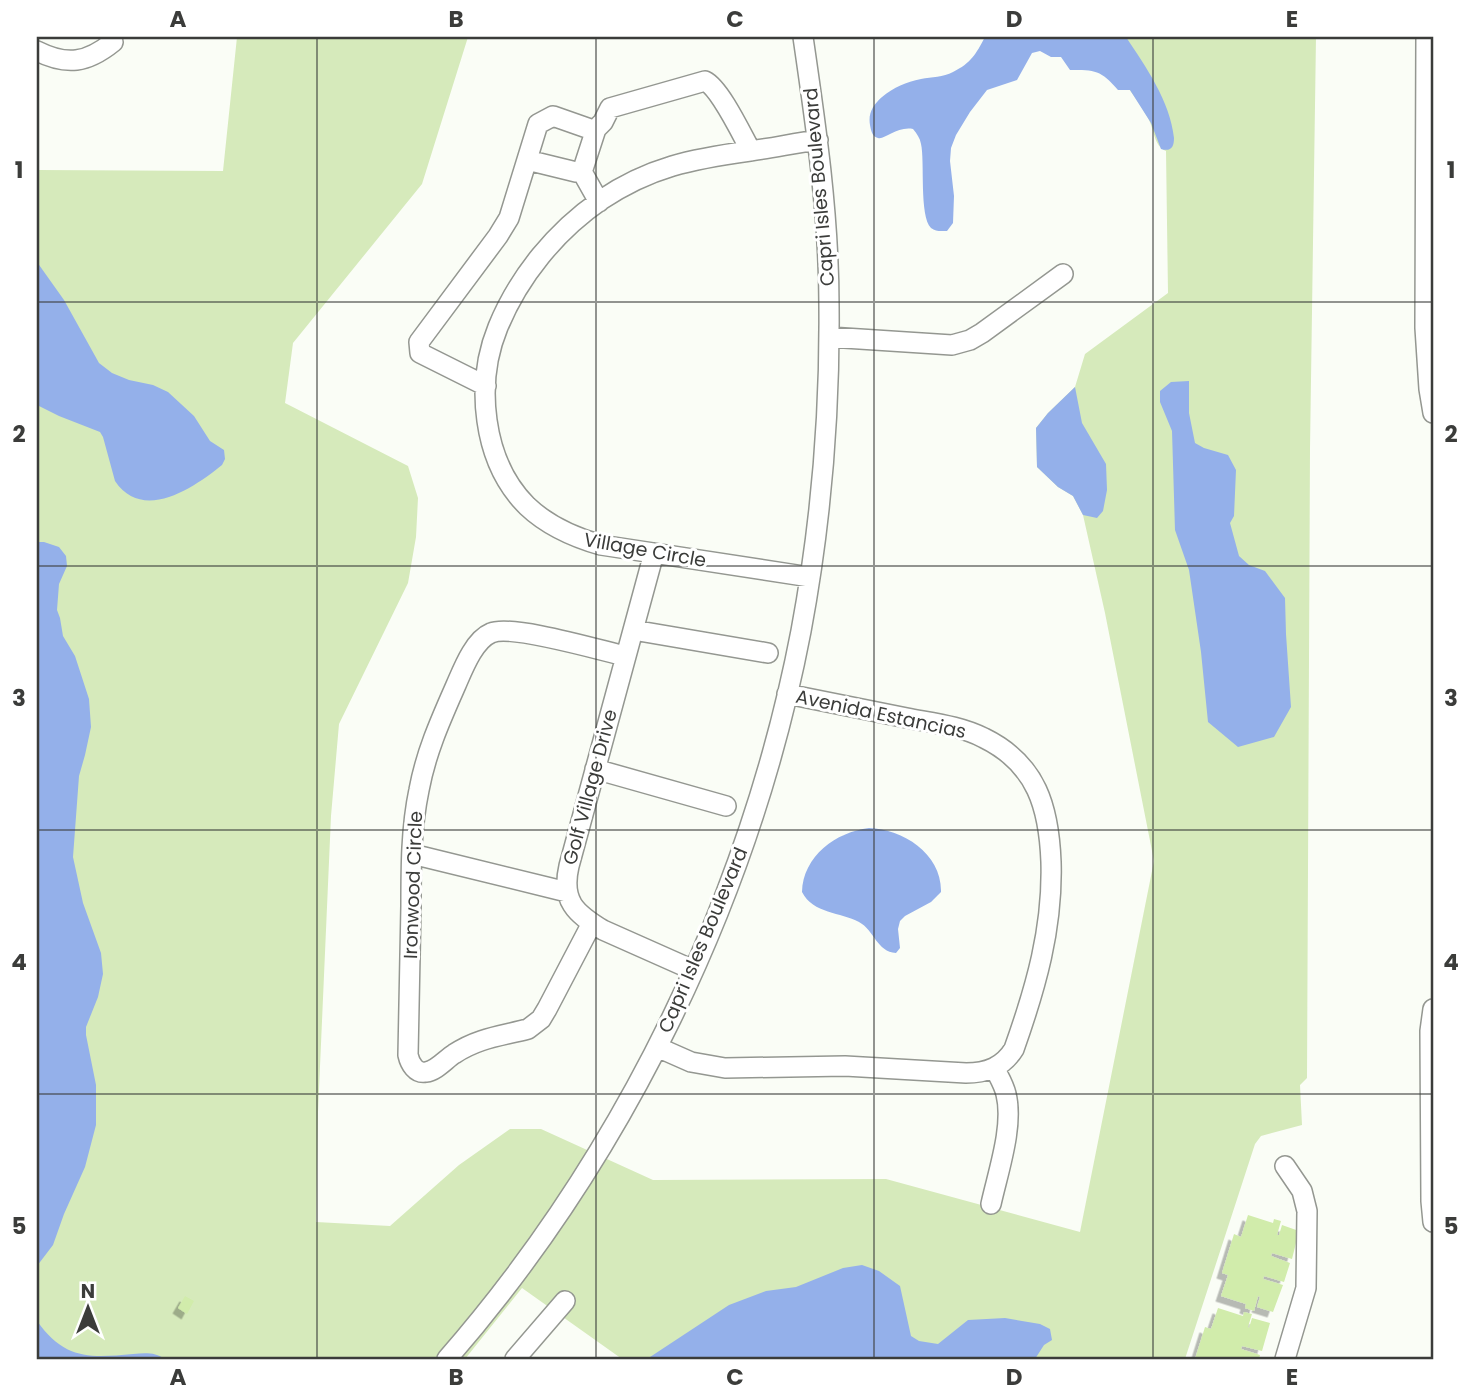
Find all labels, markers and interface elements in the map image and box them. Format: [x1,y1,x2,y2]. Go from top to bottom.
text: A [170,3,187,35]
text: B [448,3,464,35]
text: C [726,3,744,35]
text: D [1006,3,1022,35]
text: E [1286,3,1298,35]
street label: Capri Isles Boulevard [797,87,841,287]
text: 1 [15,154,23,186]
text: 1 [1447,154,1455,186]
text: 2 [12,418,26,450]
text: 2 [1444,418,1458,450]
street label: Village Circle [582,526,708,574]
text: 3 [12,682,26,714]
text: 3 [1444,682,1458,714]
street label: Avenida Estancias [793,683,969,745]
street label: Golf Village Drive [556,706,624,868]
street label: Ironwood Circle [397,810,429,960]
street label: Capri Isles Boulevard [652,843,754,1037]
text: 4 [11,946,27,978]
text: 4 [1443,946,1459,978]
text: 5 [12,1210,26,1242]
text: 5 [1444,1210,1458,1242]
north arrow [52,1274,122,1344]
text: N [81,1278,95,1305]
text: A [170,1361,187,1393]
text: B [448,1361,464,1393]
text: C [726,1361,744,1393]
text: D [1006,1361,1022,1393]
text: E [1286,1361,1298,1393]

